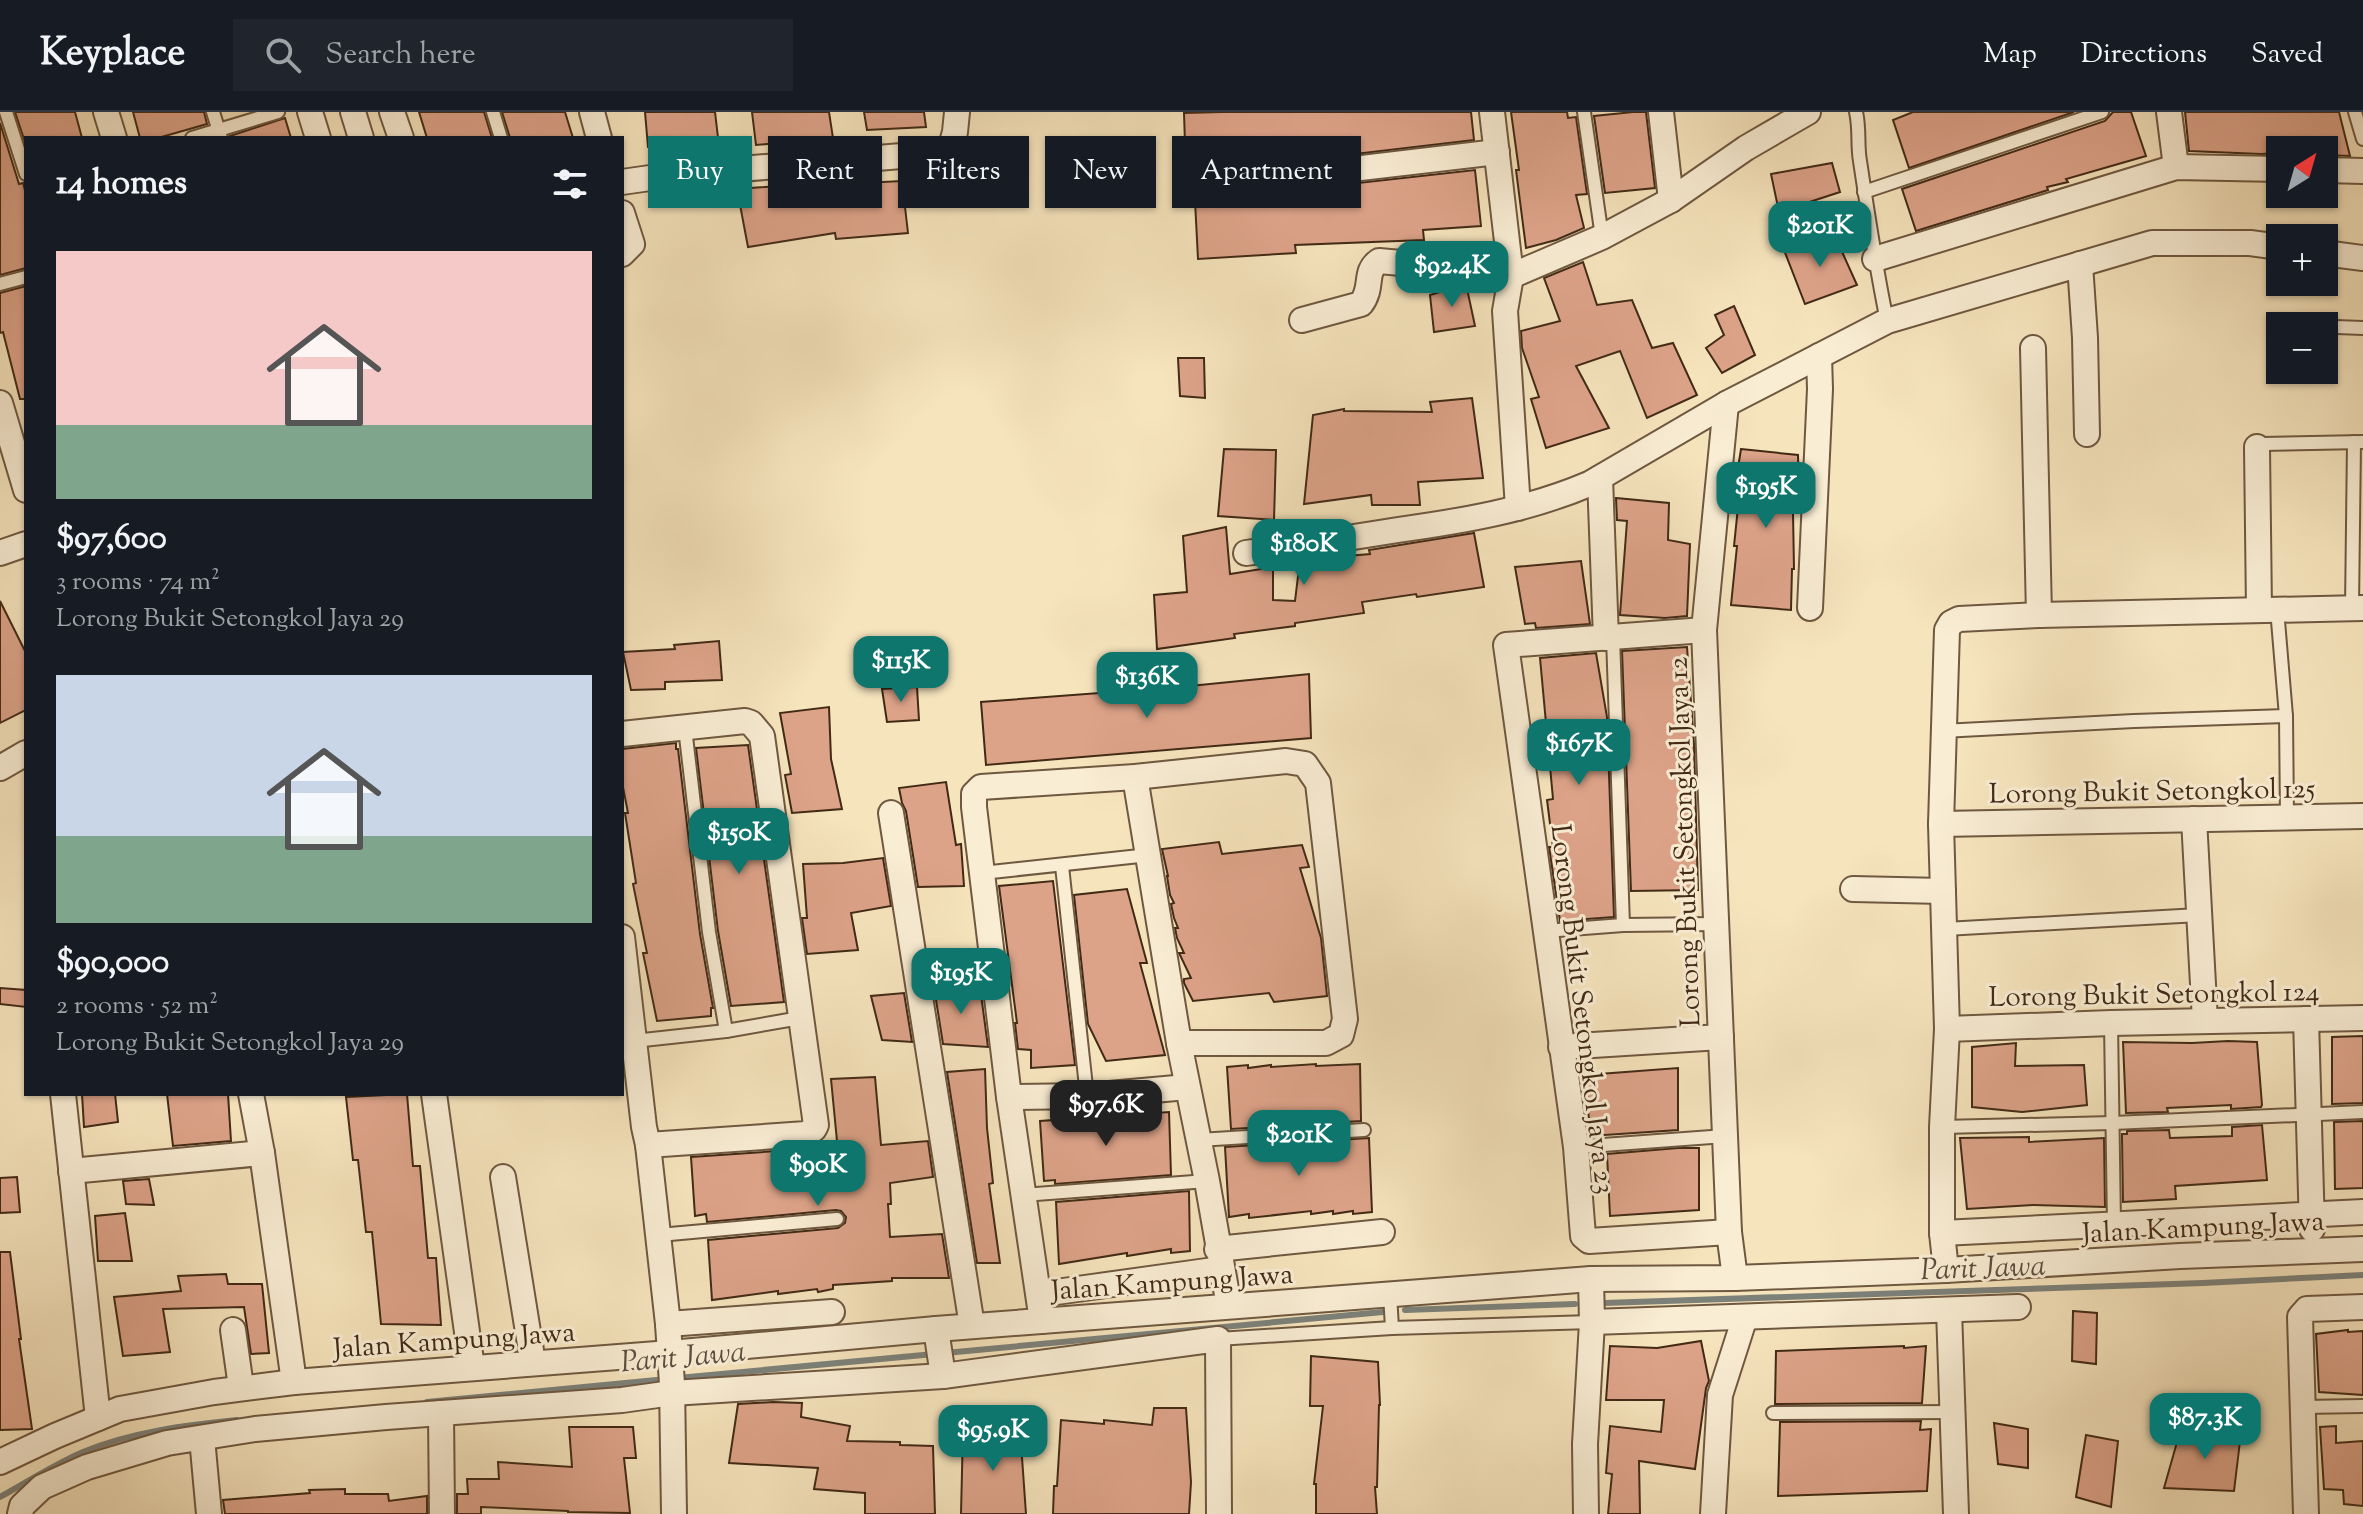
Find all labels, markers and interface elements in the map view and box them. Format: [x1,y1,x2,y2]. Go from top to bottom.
search box [233,19,793,91]
text: Keyplace [40,28,185,82]
icon: search [261,33,305,77]
text: Search here [325,34,476,77]
text: Map [1983,35,2037,75]
text: Directions [2081,35,2207,75]
text: Saved [2251,35,2323,75]
chip: Buy [648,136,752,208]
chip: Rent [768,136,882,208]
chip: Filters [898,136,1029,208]
chip: New [1045,136,1156,208]
chip: Apartment [1172,136,1361,208]
north arrow [2266,136,2338,208]
map controls [2266,136,2338,384]
text: 14 homes [56,160,187,209]
icon: filters [548,162,592,206]
pin: $201K [1764,201,1876,269]
text: $201K [1786,208,1854,245]
button: + [2266,224,2338,296]
pin: $92.4K [1387,241,1517,309]
text: $92.4K [1413,248,1491,285]
icon: home [252,303,396,447]
button: − [2266,312,2338,384]
pin: $195K [1710,462,1822,530]
text: $195K [1734,469,1798,506]
text: $97,600 [56,515,167,564]
pin: $180K [1248,519,1360,587]
text: $180K [1270,526,1338,563]
text: 3 rooms · 74 m² [56,564,220,601]
text: Lorong Bukit Setongkol Jaya 29 [56,601,404,638]
pin: $115K [845,636,957,704]
text: $115K [871,643,931,680]
pin: $136K [1091,652,1203,720]
street label: Lorong Bukit Setongkol Jaya 12 [1660,656,1712,1028]
text: $136K [1115,659,1179,696]
pin: $167K [1523,719,1635,787]
text: $167K [1545,726,1613,763]
icon: home [252,727,396,871]
street label: Lorong Bukit Setongkol 125 [1988,770,2316,816]
pin: $150K [683,808,795,876]
text: $150K [707,815,771,852]
street label: Lorong Bukit Setongkol Jaya 23 [1538,822,1624,1197]
text: $90,000 [56,939,169,988]
pin: $195K [905,948,1017,1016]
text: $195K [929,955,993,992]
street label: Lorong Bukit Setongkol 124 [1988,973,2320,1019]
text: 2 rooms · 52 m² [56,988,218,1025]
text: Lorong Bukit Setongkol Jaya 29 [56,1025,404,1062]
pin: $97.6K [1041,1080,1171,1148]
text: $97.6K [1068,1087,1144,1124]
pin: $201K [1243,1110,1355,1178]
text: $201K [1265,1117,1333,1154]
pin: $90K [771,1140,865,1208]
text: $90K [788,1147,848,1184]
street label: Jalan Kampung Jawa [2079,1203,2325,1255]
water label: Parit Jawa [1920,1246,2046,1293]
street label: Jalan Kampung Jawa [1048,1256,1295,1313]
street label: Jalan Kampung Jawa [330,1314,577,1371]
water label: Parit Jawa [619,1332,748,1385]
pin: $87.3K [2140,1393,2270,1461]
text: $87.3K [2168,1400,2242,1437]
pin: $95.9K [928,1405,1058,1473]
text: $95.9K [956,1412,1030,1449]

